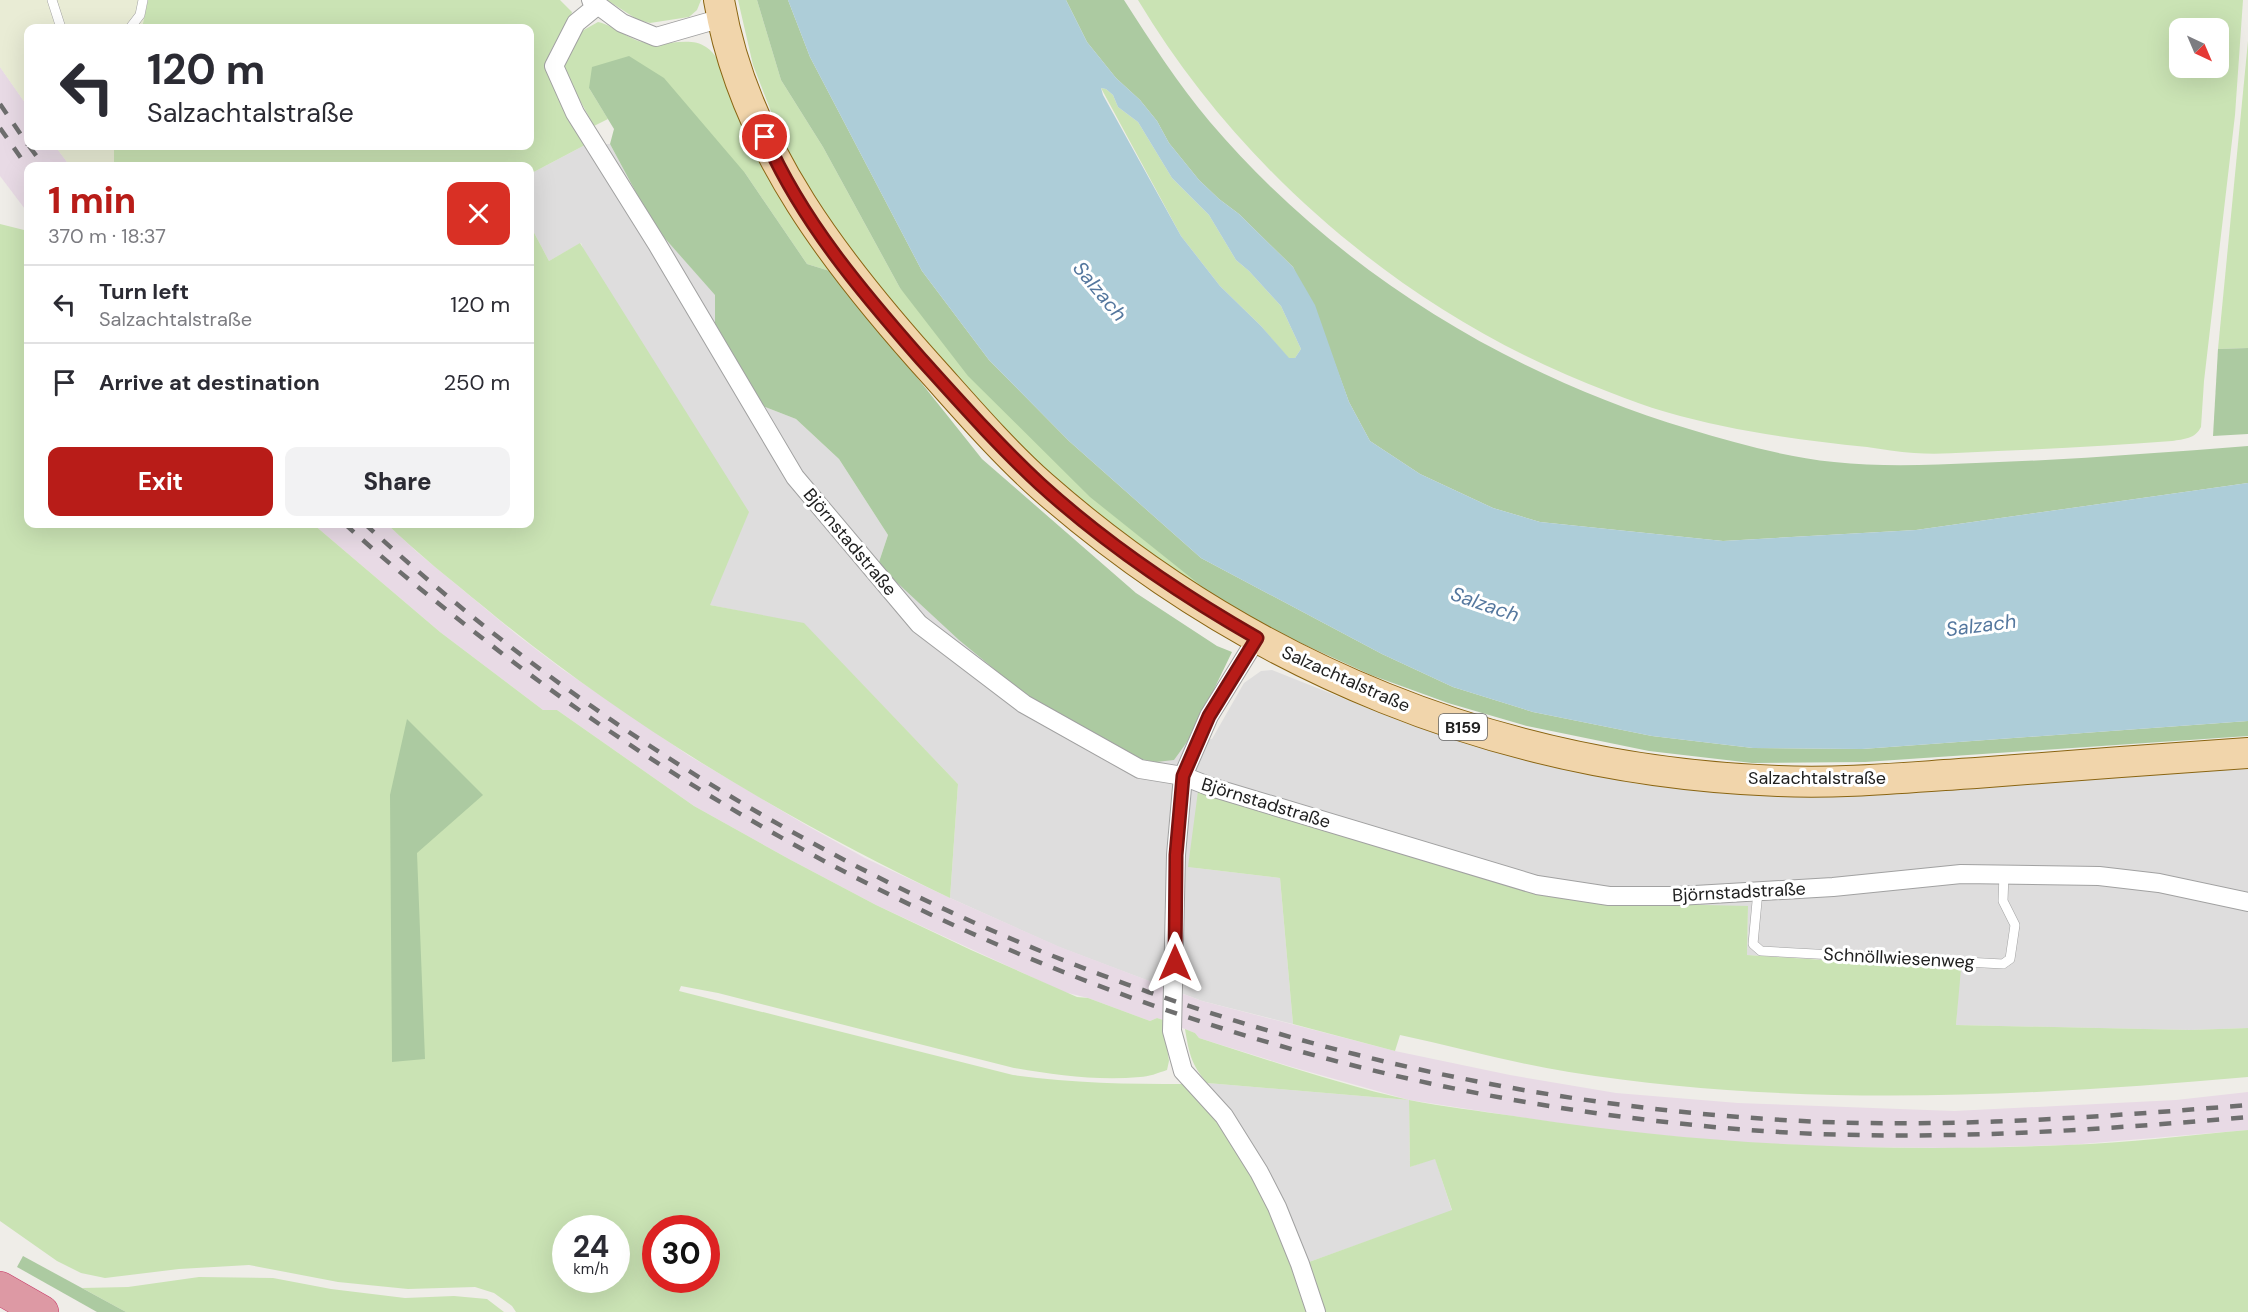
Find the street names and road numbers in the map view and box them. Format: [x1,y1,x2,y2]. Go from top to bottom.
street label: Björnstadstraße [798,483,902,601]
street label: Salzachtalstraße [1278,640,1414,718]
road number: B159 [1439,714,1487,740]
street label: Salzachtalstraße [1748,766,1886,790]
street label: Björnstadstraße [1199,772,1333,834]
street label: Björnstadstraße [1672,877,1806,907]
street label: Schnöllwiesenweg [1823,942,1975,974]

